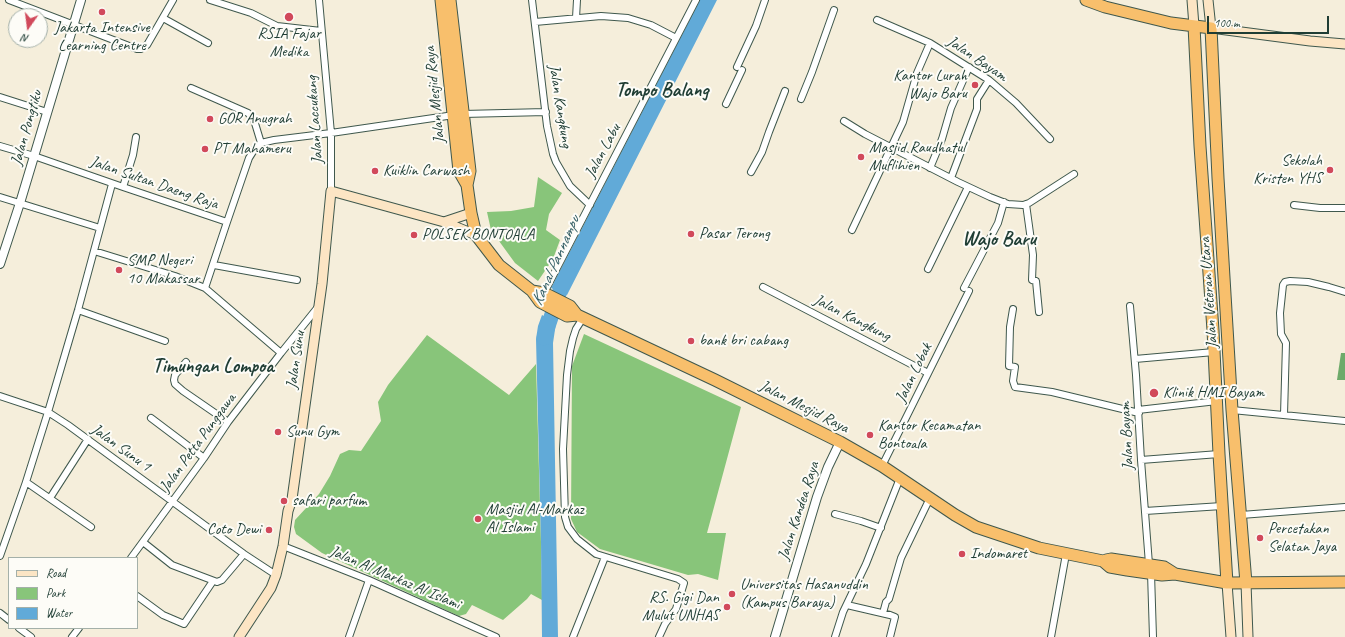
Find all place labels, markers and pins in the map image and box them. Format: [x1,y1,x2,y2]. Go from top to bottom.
marker: Jakarta Intensive Learning Centre [97,7,107,17]
marker: RSIA Fajar Medika [283,11,295,23]
place label: Jakarta Intensive Learning Centre [54,18,150,56]
place label: RSIA Fajar Medika [257,24,321,62]
place label: Kantor Lurah Wajo Baru [893,66,967,104]
marker: Kantor Lurah Wajo Baru [970,80,980,90]
place label: GOR Anugrah [218,109,292,129]
marker: GOR Anugrah [205,114,215,124]
place label: Masjid Raudhatul Muflihien [869,138,965,176]
place label: PT Mahameru [213,139,291,159]
marker: PT Mahameru [200,144,210,154]
place label: Sekolah Kristen YHS [1253,151,1322,189]
marker: Masjid Raudhatul Muflihien [856,152,866,162]
place label: Kuiklin Carwash [383,161,469,181]
marker: Sekolah Kristen YHS [1325,165,1335,175]
marker: Kuiklin Carwash [370,166,380,176]
place label: Pasar Terong [699,224,770,244]
place label: POLSEK BONTOALA [422,225,534,245]
marker: Pasar Terong [686,229,696,239]
marker: POLSEK BONTOALA [409,230,419,240]
place label: SMP Negeri 10 Makassar [127,251,199,289]
marker: SMP Negeri 10 Makassar [114,265,124,275]
place label: bank bri cabang [699,331,788,351]
marker: bank bri cabang [686,336,696,346]
place label: Klinik HMI Bayam [1163,383,1264,403]
marker: Klinik HMI Bayam [1148,387,1160,399]
place label: Kantor Kecamatan Bontoala [878,416,981,454]
place label: Sunu Gym [286,422,339,442]
marker: Sunu Gym [273,427,283,437]
marker: Kantor Kecamatan Bontoala [865,430,875,440]
place label: safari parfum [292,491,366,511]
marker: safari parfum [279,496,289,506]
place label: Masjid Al-Markaz Al Islami [486,500,584,538]
marker: Masjid Al-Markaz Al Islami [473,514,483,524]
place label: Percetakan Selatan Jaya [1268,519,1336,557]
place label: Coto Dewi [207,520,261,540]
marker: Coto Dewi [264,525,274,535]
marker: Percetakan Selatan Jaya [1255,533,1265,543]
place label: Indomaret [970,544,1027,564]
marker: Indomaret [957,549,967,559]
place label: Universitas Hasanuddin (Kampus Baraya) [740,575,868,613]
place label: RS. Gigi Dan Mulut UNHAS [642,588,719,626]
marker: Universitas Hasanuddin (Kampus Baraya) [727,589,737,599]
marker: RS. Gigi Dan Mulut UNHAS [722,602,732,612]

